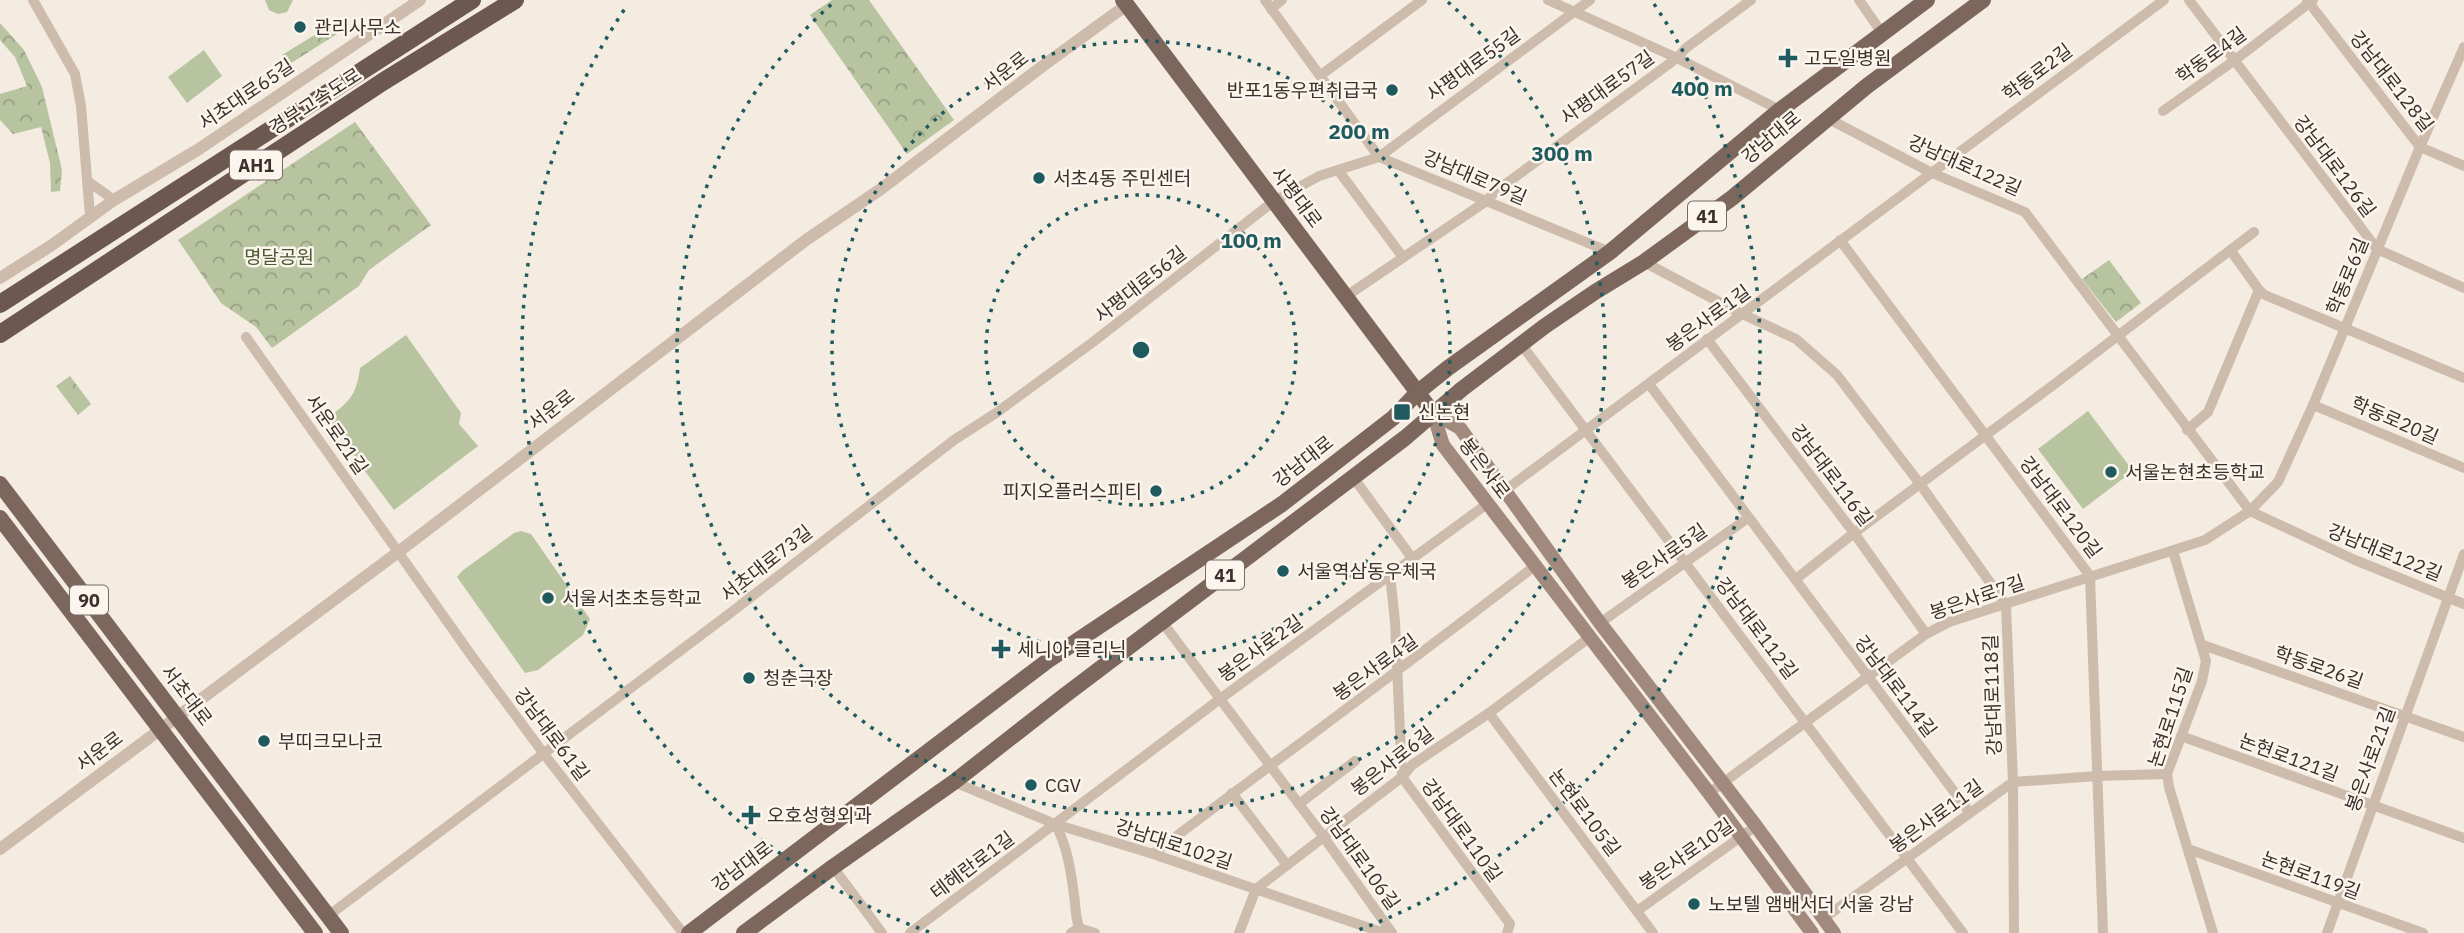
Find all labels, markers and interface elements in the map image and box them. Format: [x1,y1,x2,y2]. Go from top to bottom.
place label: 관리사무소 [314,15,401,39]
marker: 관리사무소 [292,19,308,35]
street label: 학동로4길 [2171,21,2251,89]
street label: 사평대로55길 [1421,22,1525,106]
street label: 강남대로128길 [2345,26,2439,136]
street label: 학동로2길 [1997,38,2077,106]
street label: 서운로 [977,45,1033,97]
street label: 사평대로57길 [1555,45,1659,129]
place label: 고도일병원 [1804,46,1891,70]
marker: 고도일병원 [1778,48,1798,68]
street label: 서초대로65길 [194,53,298,135]
street label: 경부고속도로 [264,62,366,140]
text: 400 m [1671,74,1733,102]
place label: 반포1동우편취급국 [1227,78,1378,102]
marker: 반포1동우편취급국 [1384,82,1400,98]
street label: 강남대로 [1737,105,1805,169]
street label: 강남대로126길 [2289,110,2381,222]
text: 200 m [1328,117,1390,145]
street label: 강남대로122길 [1905,129,2025,201]
text: 300 m [1531,139,1593,167]
street label: 강남대로79길 [1420,144,1530,210]
road number: AH1 [230,150,282,180]
street label: 사평대로 [1266,162,1328,232]
place label: 서초4동 주민센터 [1053,166,1191,190]
marker: 서초4동 주민센터 [1031,170,1047,186]
road number: 41 [1688,202,1726,230]
text: 100 m [1220,226,1282,254]
street label: 학동로6길 [2321,234,2373,318]
street label: 사평대로56길 [1089,241,1191,327]
park label: 명달공원 [244,245,314,269]
street label: 봉은사로1길 [1661,279,1755,357]
centre of rings [1129,338,1153,362]
street label: 서운로 [523,383,579,435]
street label: 서운로21길 [301,389,373,479]
street label: 학동로20길 [2348,391,2442,449]
place label: 신논현 [1418,400,1470,424]
marker: 신논현 [1392,402,1412,422]
street label: 강남대로116길 [1786,419,1878,531]
street label: 강남대로 [1268,430,1338,492]
street label: 봉은사로 [1454,433,1516,503]
street label: 강남대로120길 [2015,451,2107,563]
place label: 서울논현초등학교 [2125,460,2265,484]
marker: 서울논현초등학교 [2103,464,2119,480]
place label: 피지오플러스피티 [1002,479,1142,503]
marker: 피지오플러스피티 [1148,483,1164,499]
street label: 봉은사로5길 [1617,518,1711,594]
street label: 강남대로122길 [2324,518,2446,586]
street label: 서초대로73길 [715,520,817,606]
place label: 서울역삼동우체국 [1297,559,1437,583]
road number: 41 [1206,560,1244,590]
marker: 서울역삼동우체국 [1275,563,1291,579]
street label: 봉은사로7길 [1926,570,2028,624]
street label: 강남대로112길 [1711,572,1803,684]
road number: 90 [70,586,108,614]
place label: 서울서초초등학교 [562,586,702,610]
marker: 서울서초초등학교 [540,590,556,606]
street label: 봉은사로2길 [1213,609,1307,687]
street label: 봉은사로4길 [1328,628,1422,706]
street label: 강남대로114길 [1850,630,1942,742]
street label: 강남대로118길 [1978,634,2006,756]
place label: 세니아 클리닉 [1017,637,1126,661]
marker: 세니아 클리닉 [991,639,1011,659]
street label: 학동로26길 [2271,641,2367,693]
street label: 서초대로 [156,660,218,730]
street label: 논현로115길 [2142,664,2198,770]
place label: 청춘극장 [763,666,833,690]
marker: 청춘극장 [741,670,757,686]
street label: 강남대로61길 [509,683,595,785]
street label: 봉은사로21길 [2340,703,2400,815]
street label: 봉은사로6길 [1346,721,1438,801]
street label: 서운로 [71,726,127,776]
street label: 논현로121길 [2236,728,2342,786]
place label: 부띠크모나코 [278,729,383,753]
marker: 부띠크모나코 [256,733,272,749]
street label: 논현로105길 [1544,763,1626,861]
place label: CGV [1045,773,1081,797]
street label: 강남대로110길 [1417,774,1507,886]
street label: 봉은사로11길 [1884,774,1988,858]
marker: CGV [1023,777,1039,793]
street label: 강남대로106길 [1315,802,1405,914]
place label: 오호성형외과 [767,803,872,827]
marker: 오호성형외과 [741,805,761,825]
street label: 봉은사로10길 [1634,813,1738,895]
street label: 강남대로102길 [1112,814,1236,874]
street label: 테헤란로1길 [925,826,1019,904]
street label: 강남대로 [707,835,777,897]
street label: 논현로119길 [2258,846,2364,904]
place label: 노보텔 앰배서더 서울 강남 [1708,892,1914,916]
marker: 노보텔 앰배서더 서울 강남 [1686,896,1702,912]

